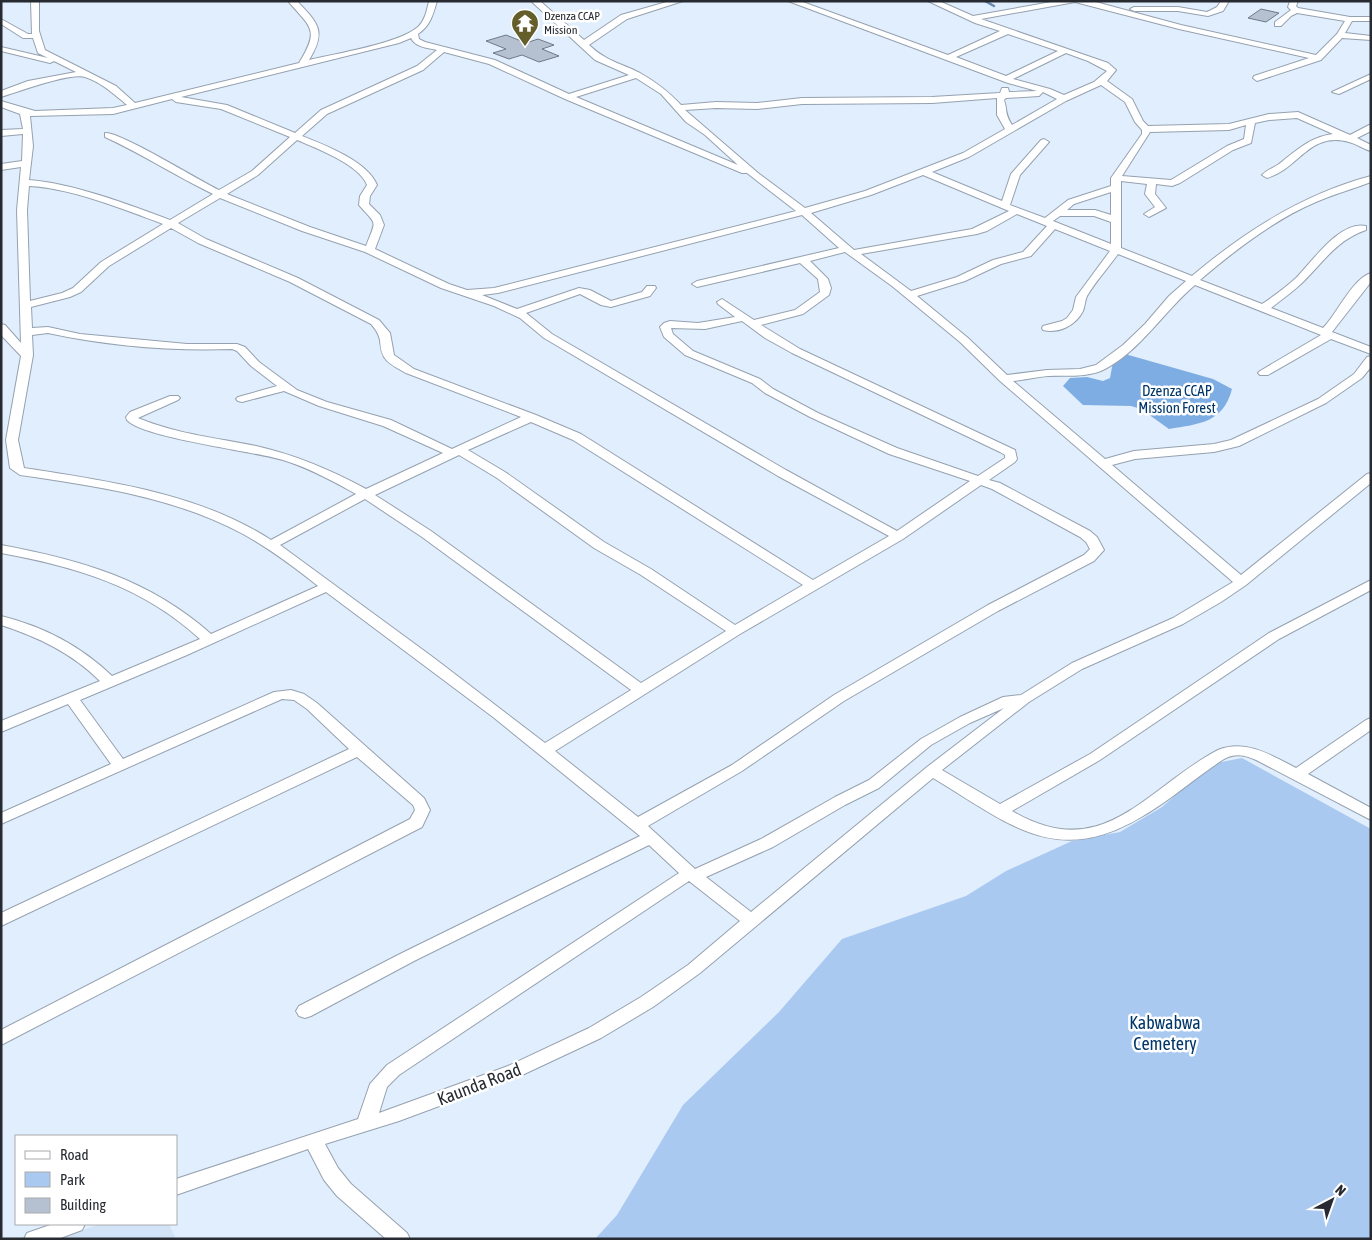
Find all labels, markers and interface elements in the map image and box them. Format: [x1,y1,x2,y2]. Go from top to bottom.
temple icon: Dzenza CCAP Mission [510,8,540,47]
place label: Dzenza CCAP Mission [544,9,600,37]
park label: Dzenza CCAP Mission Forest [1138,382,1216,416]
park label: Kabwabwa Cemetery [1129,1012,1201,1054]
street label: Kaunda Road [434,1058,524,1110]
legend [15,1135,178,1225]
text: Road [60,1146,89,1163]
text: Park [60,1171,85,1188]
north arrow [1307,1175,1357,1225]
text: N [1332,1181,1349,1199]
text: Building [60,1196,106,1213]

